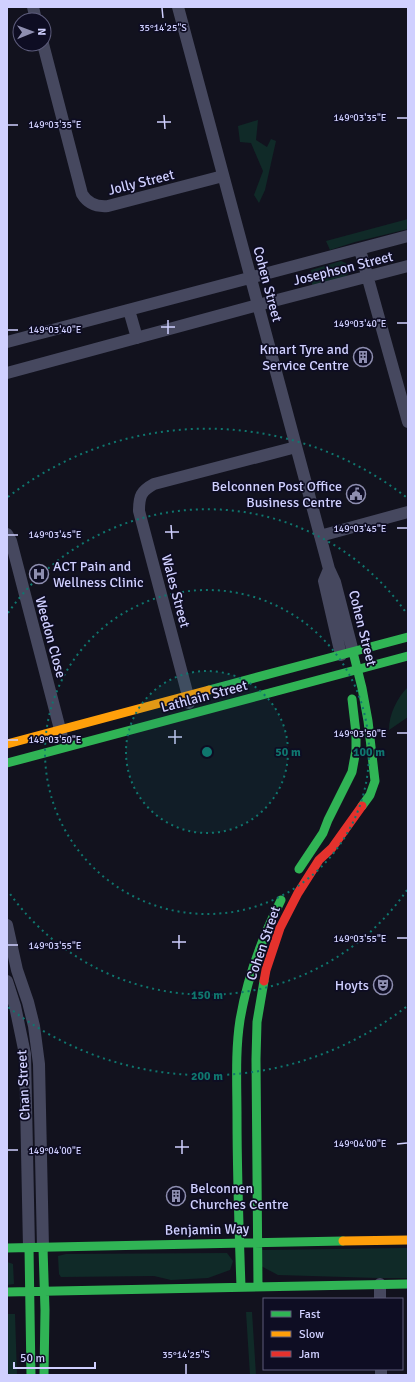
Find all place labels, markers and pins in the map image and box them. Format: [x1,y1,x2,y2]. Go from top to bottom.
place label: Kmart Tyre and Service Centre [259,341,349,374]
building icon: Kmart Tyre and Service Centre [352,346,374,368]
place label: Belconnen Post Office Business Centre [212,478,342,511]
public building icon: Belconnen Post Office Business Centre [345,483,367,505]
place label: ACT Pain and Wellness Clinic [53,558,144,591]
hospital icon: ACT Pain and Wellness Clinic [28,563,50,585]
centre of rings [200,745,214,759]
theatre icon: Hoyts [372,974,394,996]
place label: Hoyts [335,977,369,994]
place label: Belconnen Churches Centre [190,1180,289,1213]
building icon: Belconnen Churches Centre [165,1185,187,1207]

